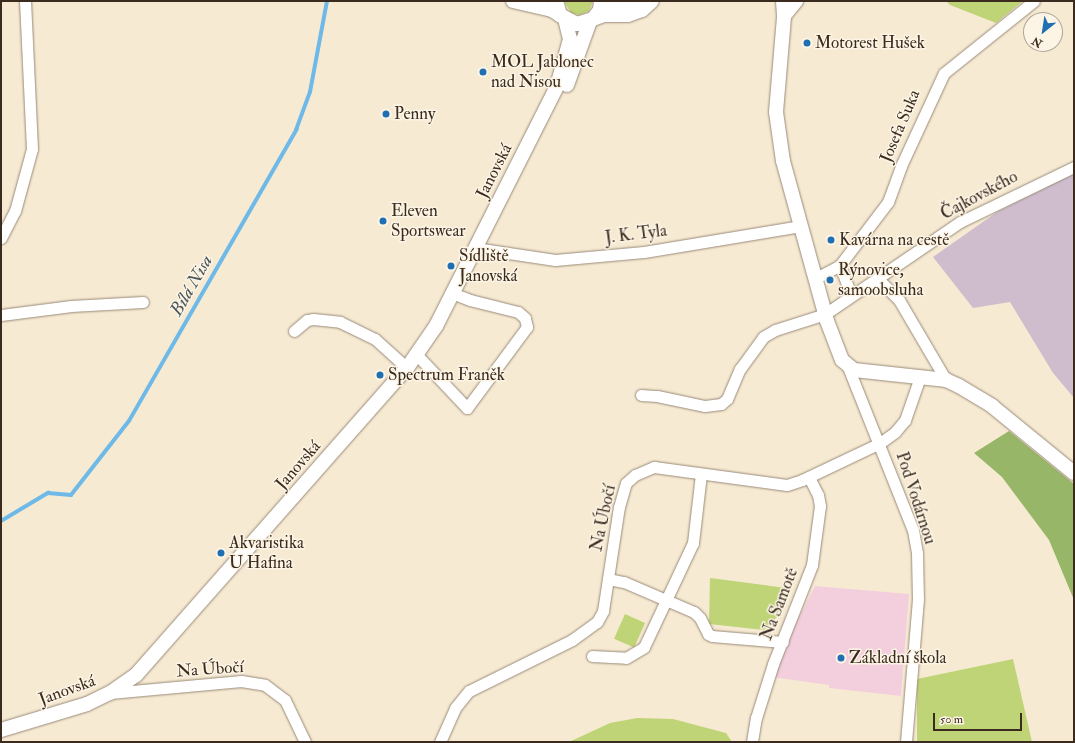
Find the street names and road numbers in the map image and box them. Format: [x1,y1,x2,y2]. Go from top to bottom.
street label: Josefa Suka [876,87,924,165]
street label: Janovská [472,140,516,202]
street label: Čajkovského [937,166,1021,224]
street label: J. K. Tyla [604,220,668,248]
street label: Janovská [271,436,325,494]
street label: Pod Vodárnou [892,449,940,547]
street label: Na Úbočí [586,483,620,553]
street label: Na Samotě [756,565,802,643]
street label: Na Úbočí [176,656,244,682]
street label: Janovská [36,670,98,710]

